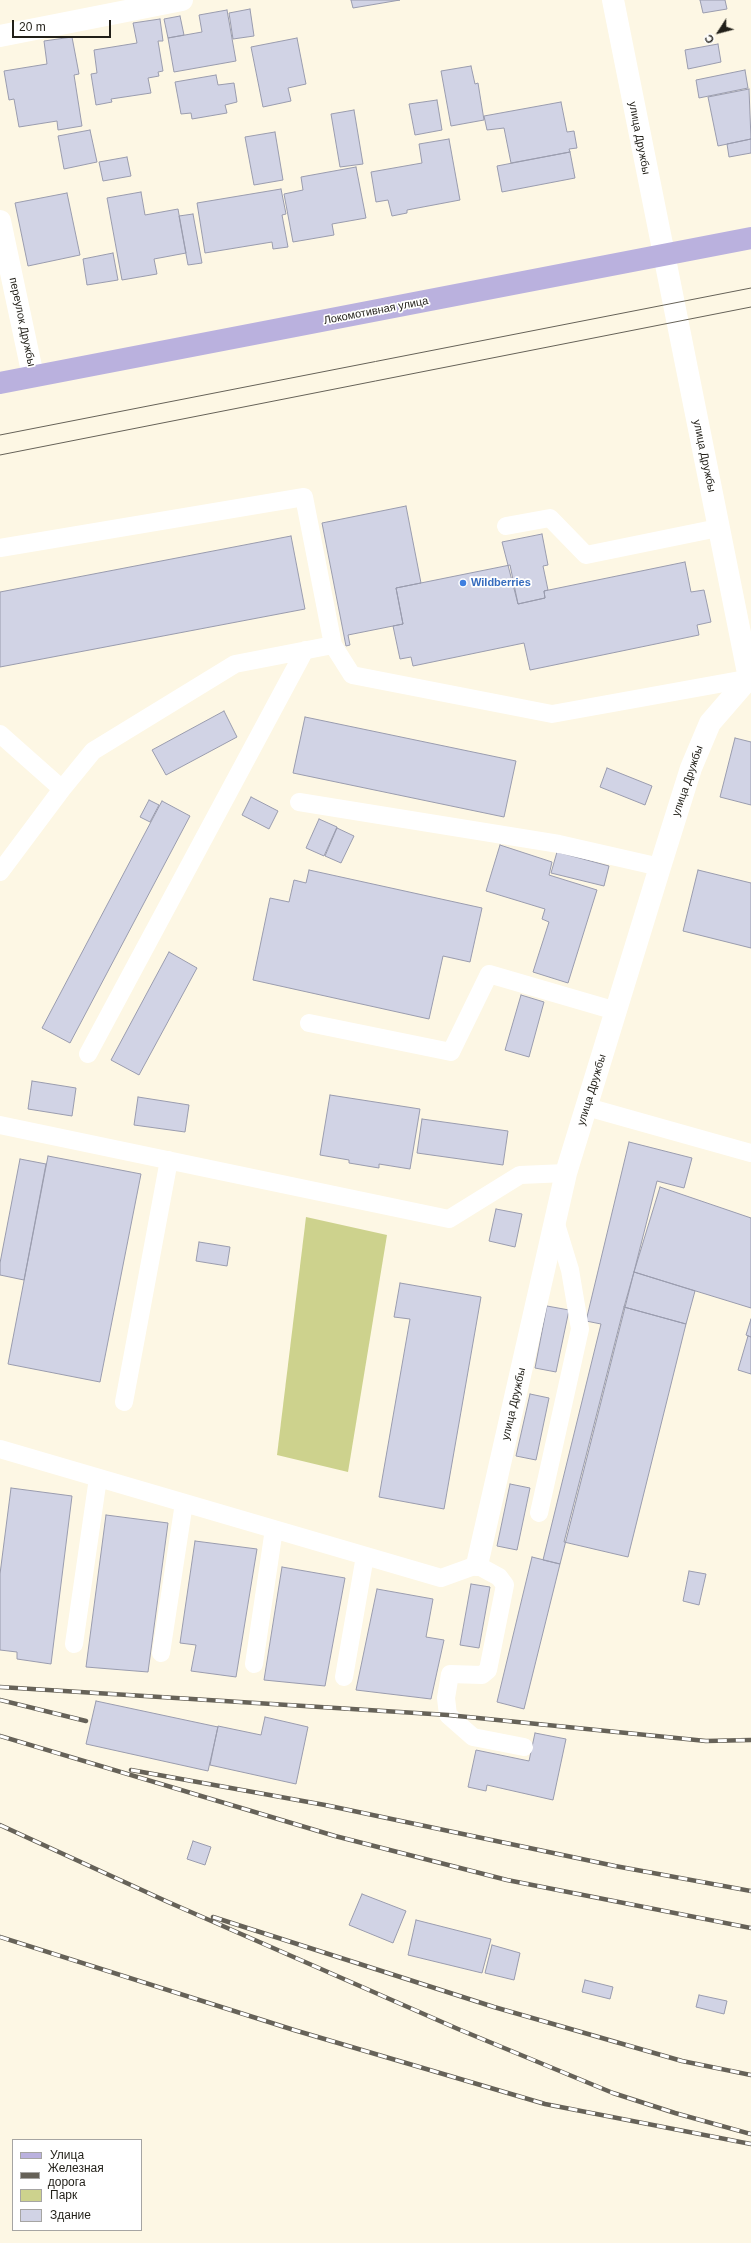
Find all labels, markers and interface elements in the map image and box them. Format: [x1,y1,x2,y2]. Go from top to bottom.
scale bar [14,12,113,38]
north arrow [699,12,739,52]
text: 20 m [19,20,46,34]
text: С [702,32,716,46]
street label: улица Дружбы [625,100,653,176]
street label: переулок Дружбы [6,276,38,368]
street label: Локомотивная улица [323,294,429,328]
street label: улица Дружбы [690,418,718,494]
place label: Wildberries [471,576,531,590]
marker: Wildberries [458,578,468,588]
street label: улица Дружбы [670,744,706,818]
street label: улица Дружбы [575,1053,609,1127]
street label: улица Дружбы [499,1366,529,1442]
legend [12,2139,142,2231]
text: Улица [50,2148,84,2162]
text: Железная дорога [48,2161,104,2189]
text: Парк [50,2188,77,2202]
text: Здание [50,2208,91,2222]

